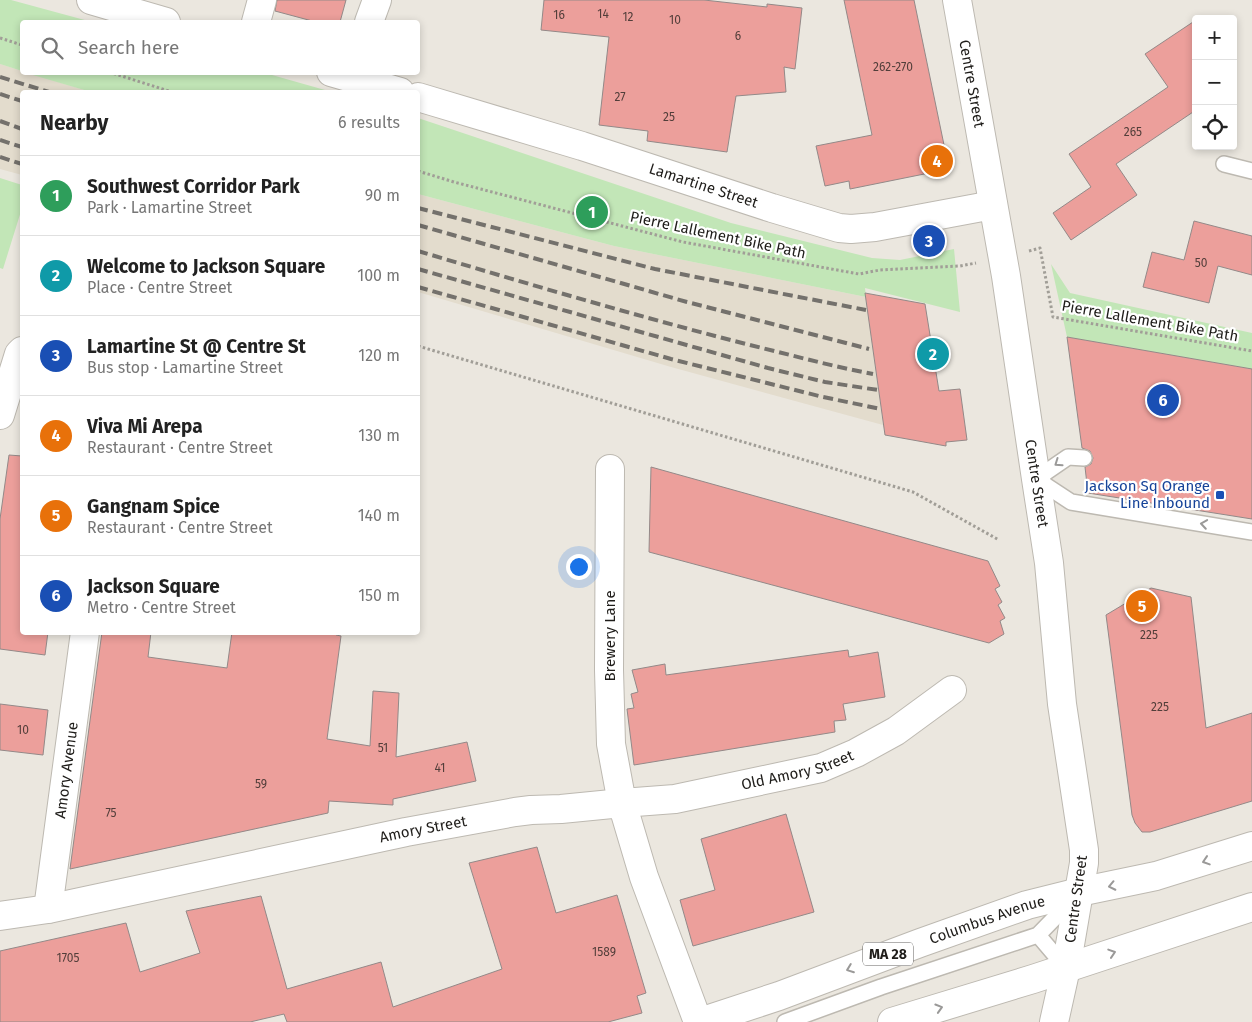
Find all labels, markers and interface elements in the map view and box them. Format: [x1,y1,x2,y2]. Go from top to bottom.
house number: 14 [597,7,609,21]
house number: 16 [553,8,565,22]
house number: 12 [622,10,634,24]
house number: 10 [669,13,681,27]
map controls [1192,15,1237,150]
button: + [1192,15,1237,60]
search box [20,20,420,75]
house number: 6 [735,29,741,43]
icon: search [38,34,66,62]
text: Search here [78,36,179,59]
street label: Centre Street [955,38,989,130]
house number: 262-270 [873,60,913,74]
button: − [1192,60,1237,105]
house number: 27 [614,90,626,104]
button: locate [1192,105,1237,150]
text: Nearby [40,110,108,136]
house number: 25 [663,110,675,124]
text: 6 results [338,113,400,132]
house number: 265 [1124,125,1142,139]
pin: 4 [921,142,953,180]
street label: Lamartine Street [647,159,761,212]
text: Southwest Corridor Park [87,175,300,198]
text: 1 [52,186,60,205]
text: 90 m [365,186,400,205]
pin: 1 [576,193,608,231]
text: Park · Lamartine Street [87,198,252,217]
street label: Pierre Lallement Bike Path [629,208,807,262]
pin: 3 [913,222,945,260]
text: Welcome to Jackson Square [87,255,325,278]
house number: 50 [1195,256,1208,270]
text: 2 [52,266,60,285]
text: 100 m [357,266,400,285]
text: Place · Centre Street [87,278,232,297]
street label: Pierre Lallement Bike Path [1060,297,1240,345]
text: Lamartine St @ Centre St [87,335,306,358]
pin: 2 [917,335,949,373]
text: 3 [52,346,60,365]
text: 120 m [358,346,400,365]
text: Bus stop · Lamartine Street [87,358,283,377]
pin: 6 [1147,381,1179,419]
text: Viva Mi Arepa [87,415,203,438]
text: 4 [51,426,61,445]
text: 130 m [358,426,400,445]
text: Restaurant · Centre Street [87,438,273,457]
street label: Centre Street [1021,438,1052,529]
one-way arrow [1055,457,1064,466]
place label: Jackson Sq Orange Line Inbound [1085,477,1210,512]
marker: Jackson Sq Orange Line Inbound [1214,489,1226,501]
text: Gangnam Spice [87,495,220,518]
text: 5 [52,506,60,525]
text: 140 m [358,506,400,525]
text: Restaurant · Centre Street [87,518,273,537]
one-way arrow [1200,519,1208,529]
your location [566,554,592,580]
text: Jackson Square [87,575,220,598]
text: 6 [51,586,61,605]
text: 150 m [358,586,400,605]
pin: 5 [1126,587,1158,625]
street label: Brewery Lane [601,590,619,682]
text: Metro · Centre Street [87,598,236,617]
house number: 225 [1140,628,1158,642]
house number: 225 [1151,700,1169,714]
street label: Amory Avenue [51,721,82,820]
house number: 10 [17,723,29,737]
house number: 51 [378,741,388,755]
street label: Old Amory Street [740,746,857,794]
house number: 41 [435,761,445,775]
house number: 59 [255,777,267,791]
house number: 75 [105,806,117,820]
street label: Amory Street [378,812,469,846]
street label: Centre Street [1061,853,1091,944]
one-way arrow [1202,855,1210,865]
one-way arrow [1107,880,1116,890]
street label: Columbus Avenue [927,892,1047,948]
road number: MA 28 [863,942,913,966]
house number: 1589 [592,945,616,959]
one-way arrow [1107,948,1116,958]
house number: 1705 [56,951,80,965]
one-way arrow [846,963,855,973]
one-way arrow [935,1004,943,1014]

